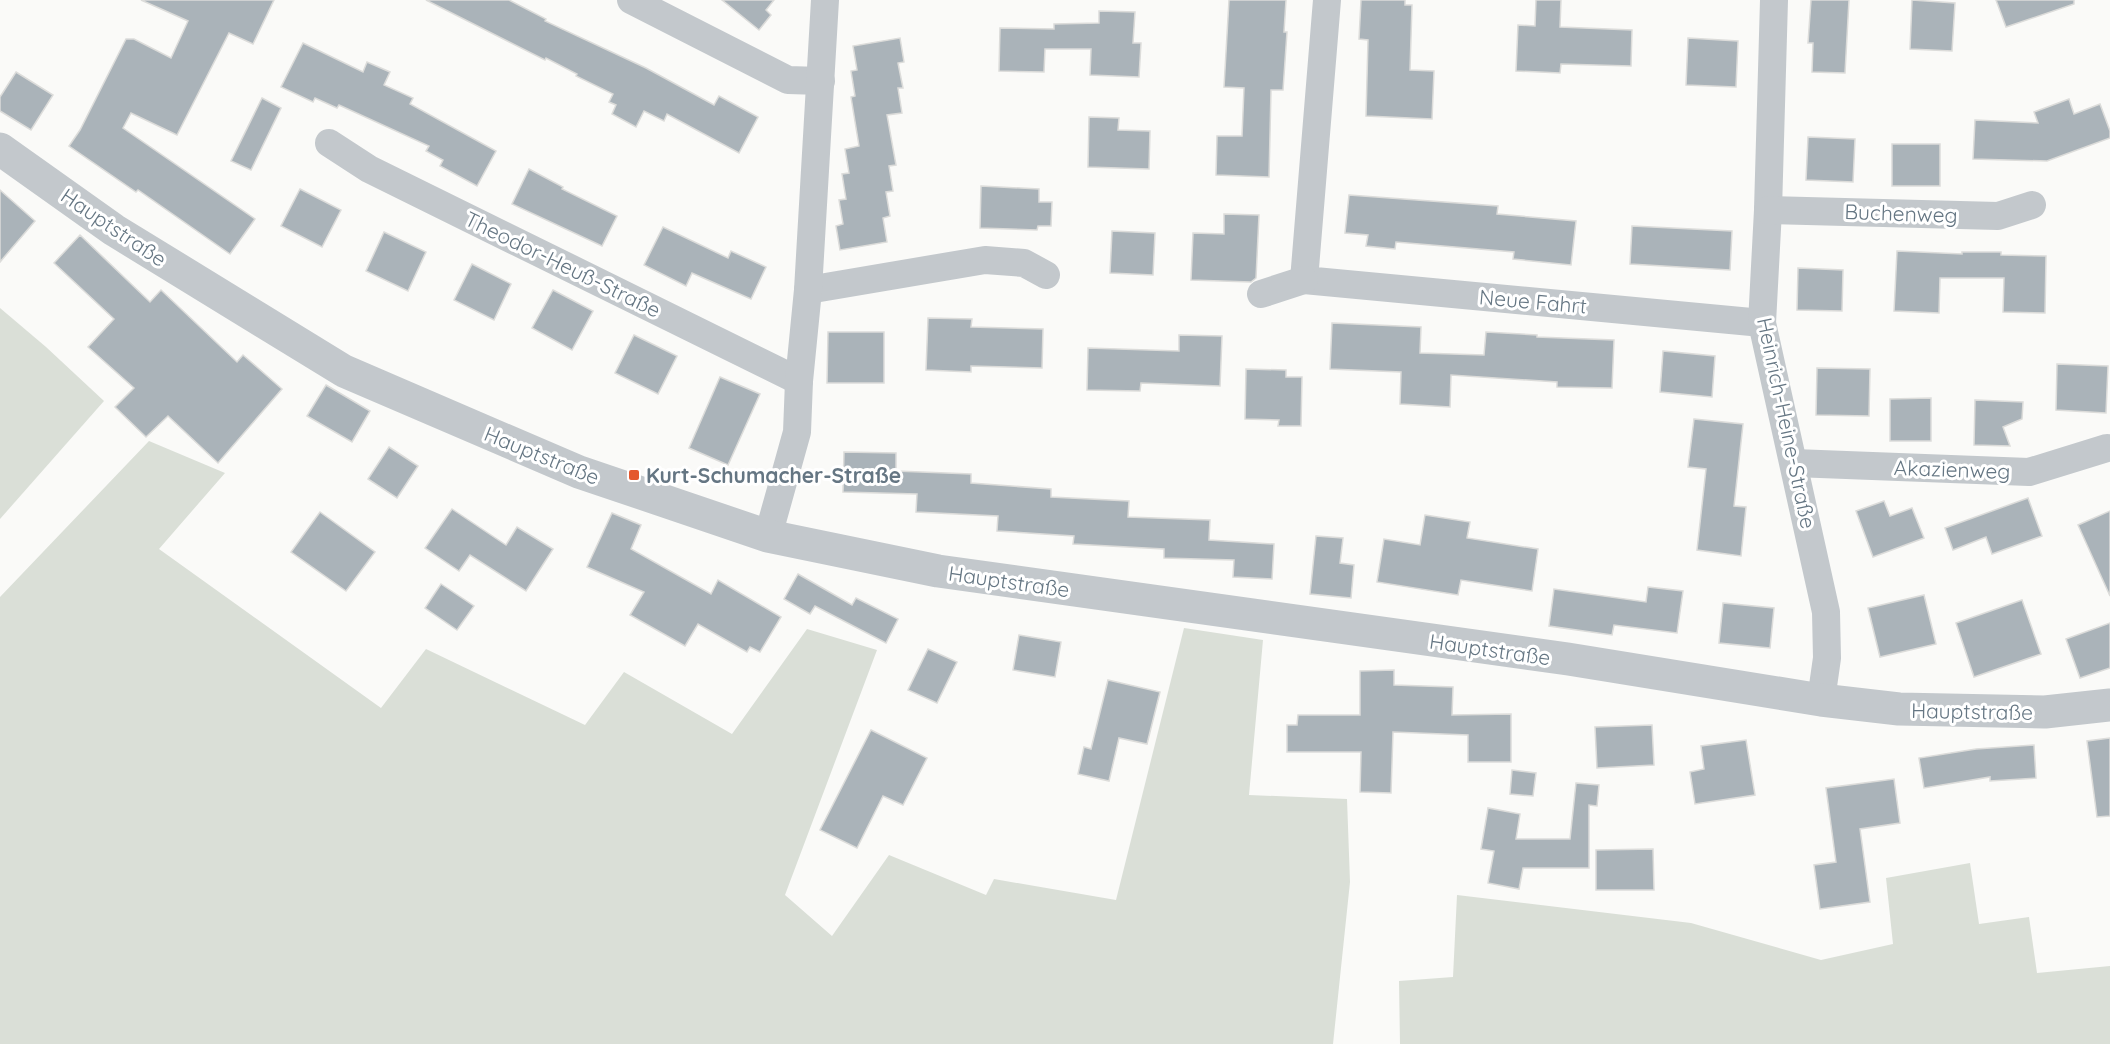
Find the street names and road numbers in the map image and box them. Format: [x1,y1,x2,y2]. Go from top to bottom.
street label: Hauptstraße [56,182,172,272]
street label: Buchenweg [1844,198,1958,228]
street label: Theodor-Heuß-Straße [461,205,665,323]
street label: Neue Fahrt [1478,283,1588,319]
street label: Heinrich-Heine-Straße [1752,315,1822,531]
street label: Hauptstraße [481,420,603,490]
street label: Akazienweg [1893,454,2011,484]
street label: Hauptstraße [947,560,1071,602]
street label: Hauptstraße [1428,628,1552,670]
street label: Hauptstraße [1911,697,2033,725]

